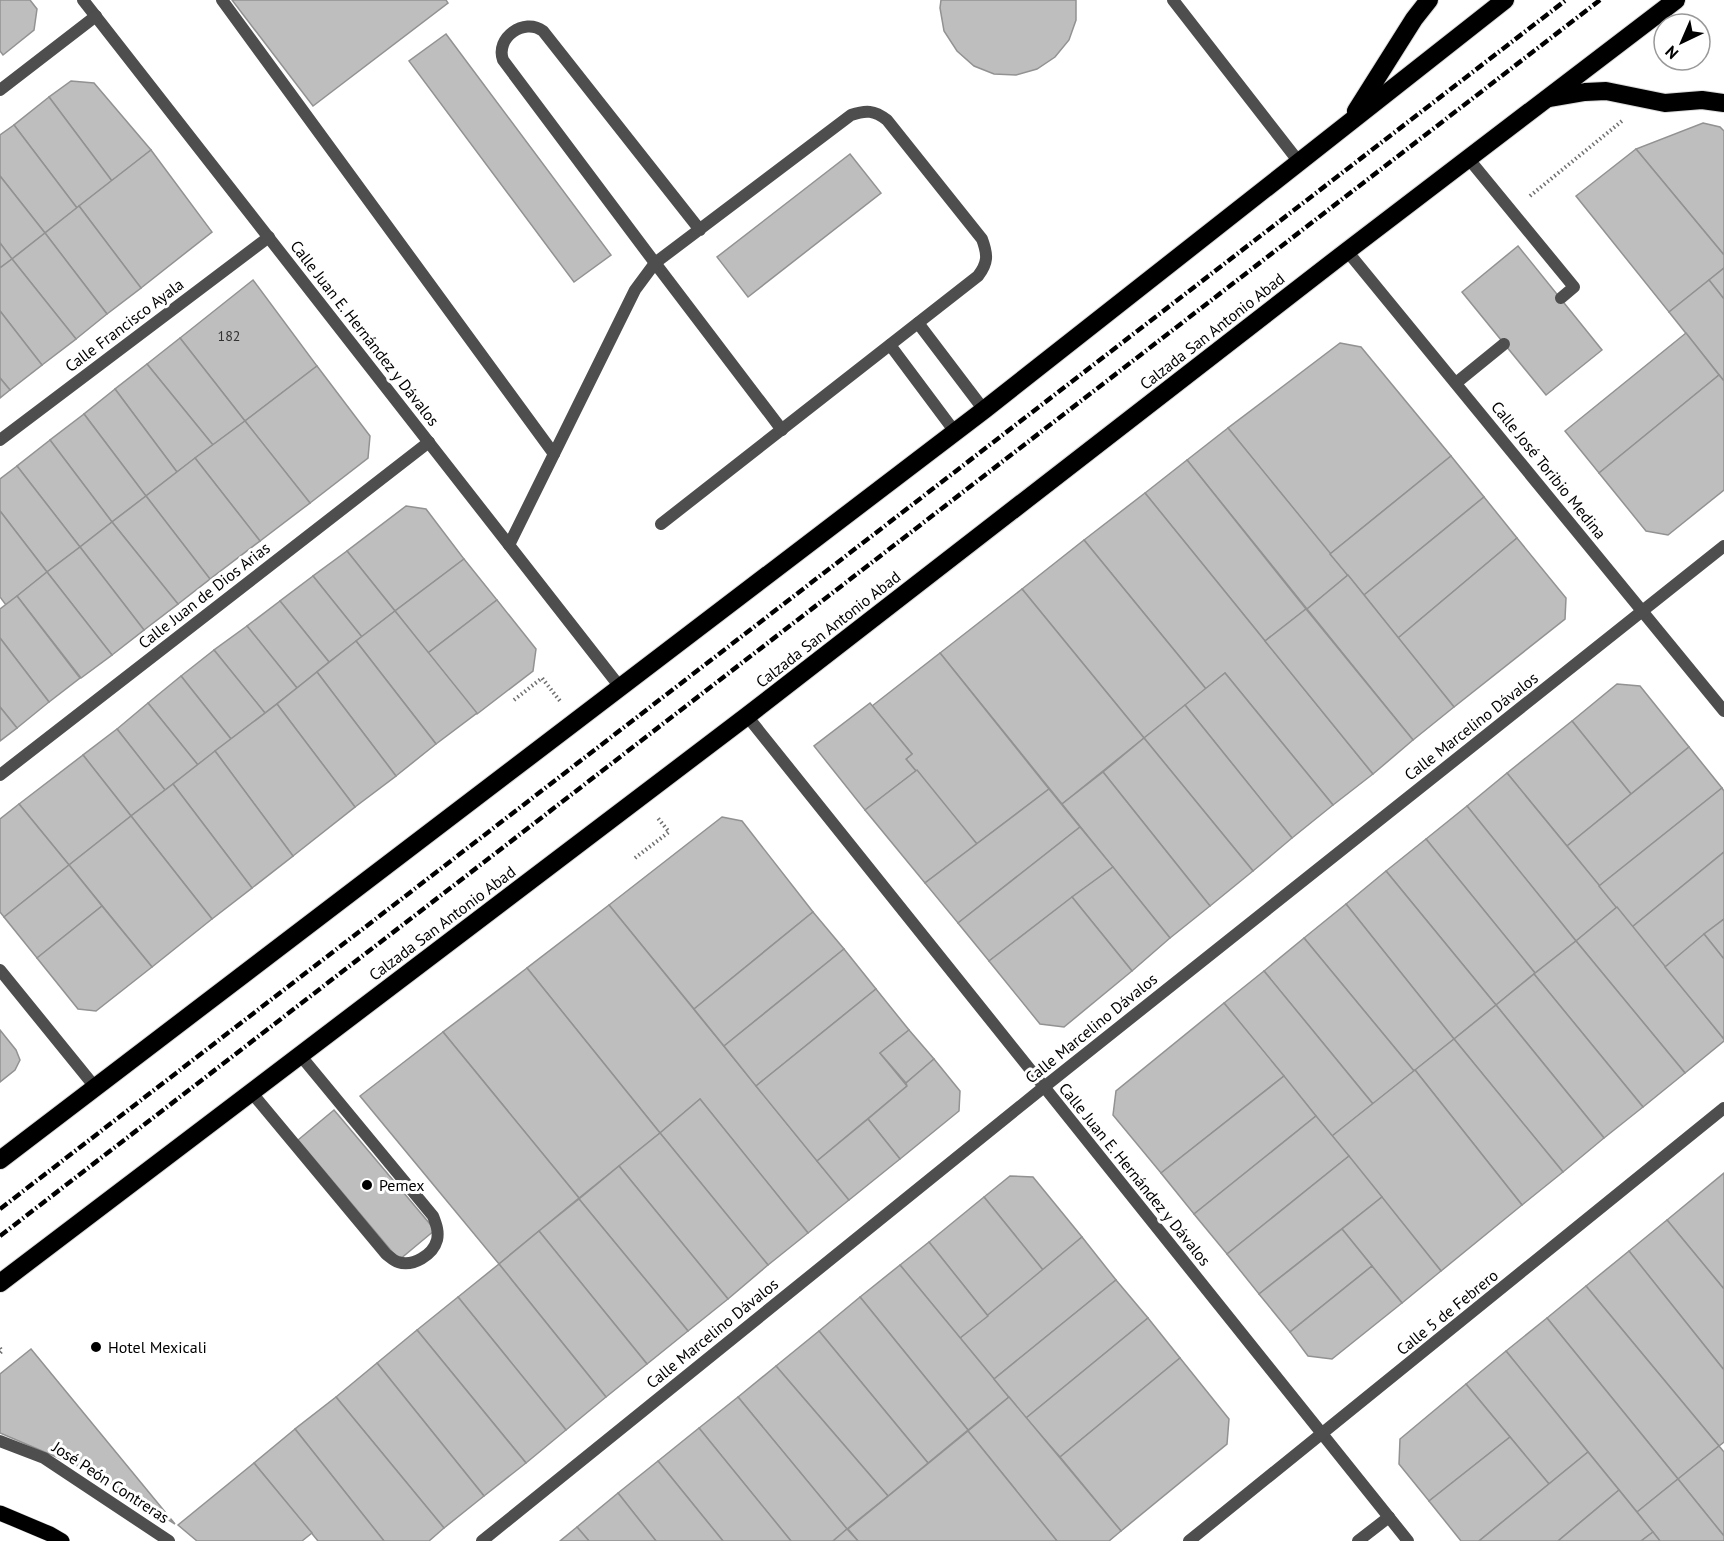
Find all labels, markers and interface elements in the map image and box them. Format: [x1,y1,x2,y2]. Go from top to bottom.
north arrow [1652,12,1712,72]
text: N [1661,42,1682,64]
street label: Calle Juan E. Hernández y Dávalos [286,236,444,430]
street label: Calzada San Antonio Abad [1136,268,1288,394]
street label: Calle Francisco Ayala [61,274,187,376]
house number: 182 [218,327,240,345]
street label: Calle José Toribio Medina [1487,397,1611,543]
street label: Calle Juan de Dios Arias [134,537,274,653]
street label: Calzada San Antonio Abad [752,566,904,692]
street label: Calle Marcelino Dávalos [1400,667,1542,784]
street label: Calzada San Antonio Abad [365,861,519,985]
street label: Calle Marcelino Dávalos [1021,968,1161,1087]
street label: Calle Juan E. Hernández y Dávalos [1055,1078,1215,1270]
place label: Pemex [379,1175,425,1195]
marker: Pemex [360,1178,374,1192]
street label: Calle 5 de Febrero [1392,1265,1502,1359]
street label: Calle Marcelino Dávalos [642,1273,782,1392]
place label: Hotel Mexicali [108,1337,207,1357]
marker: Hotel Mexicali [89,1340,103,1354]
street label: José Peón Contreras [48,1436,173,1527]

